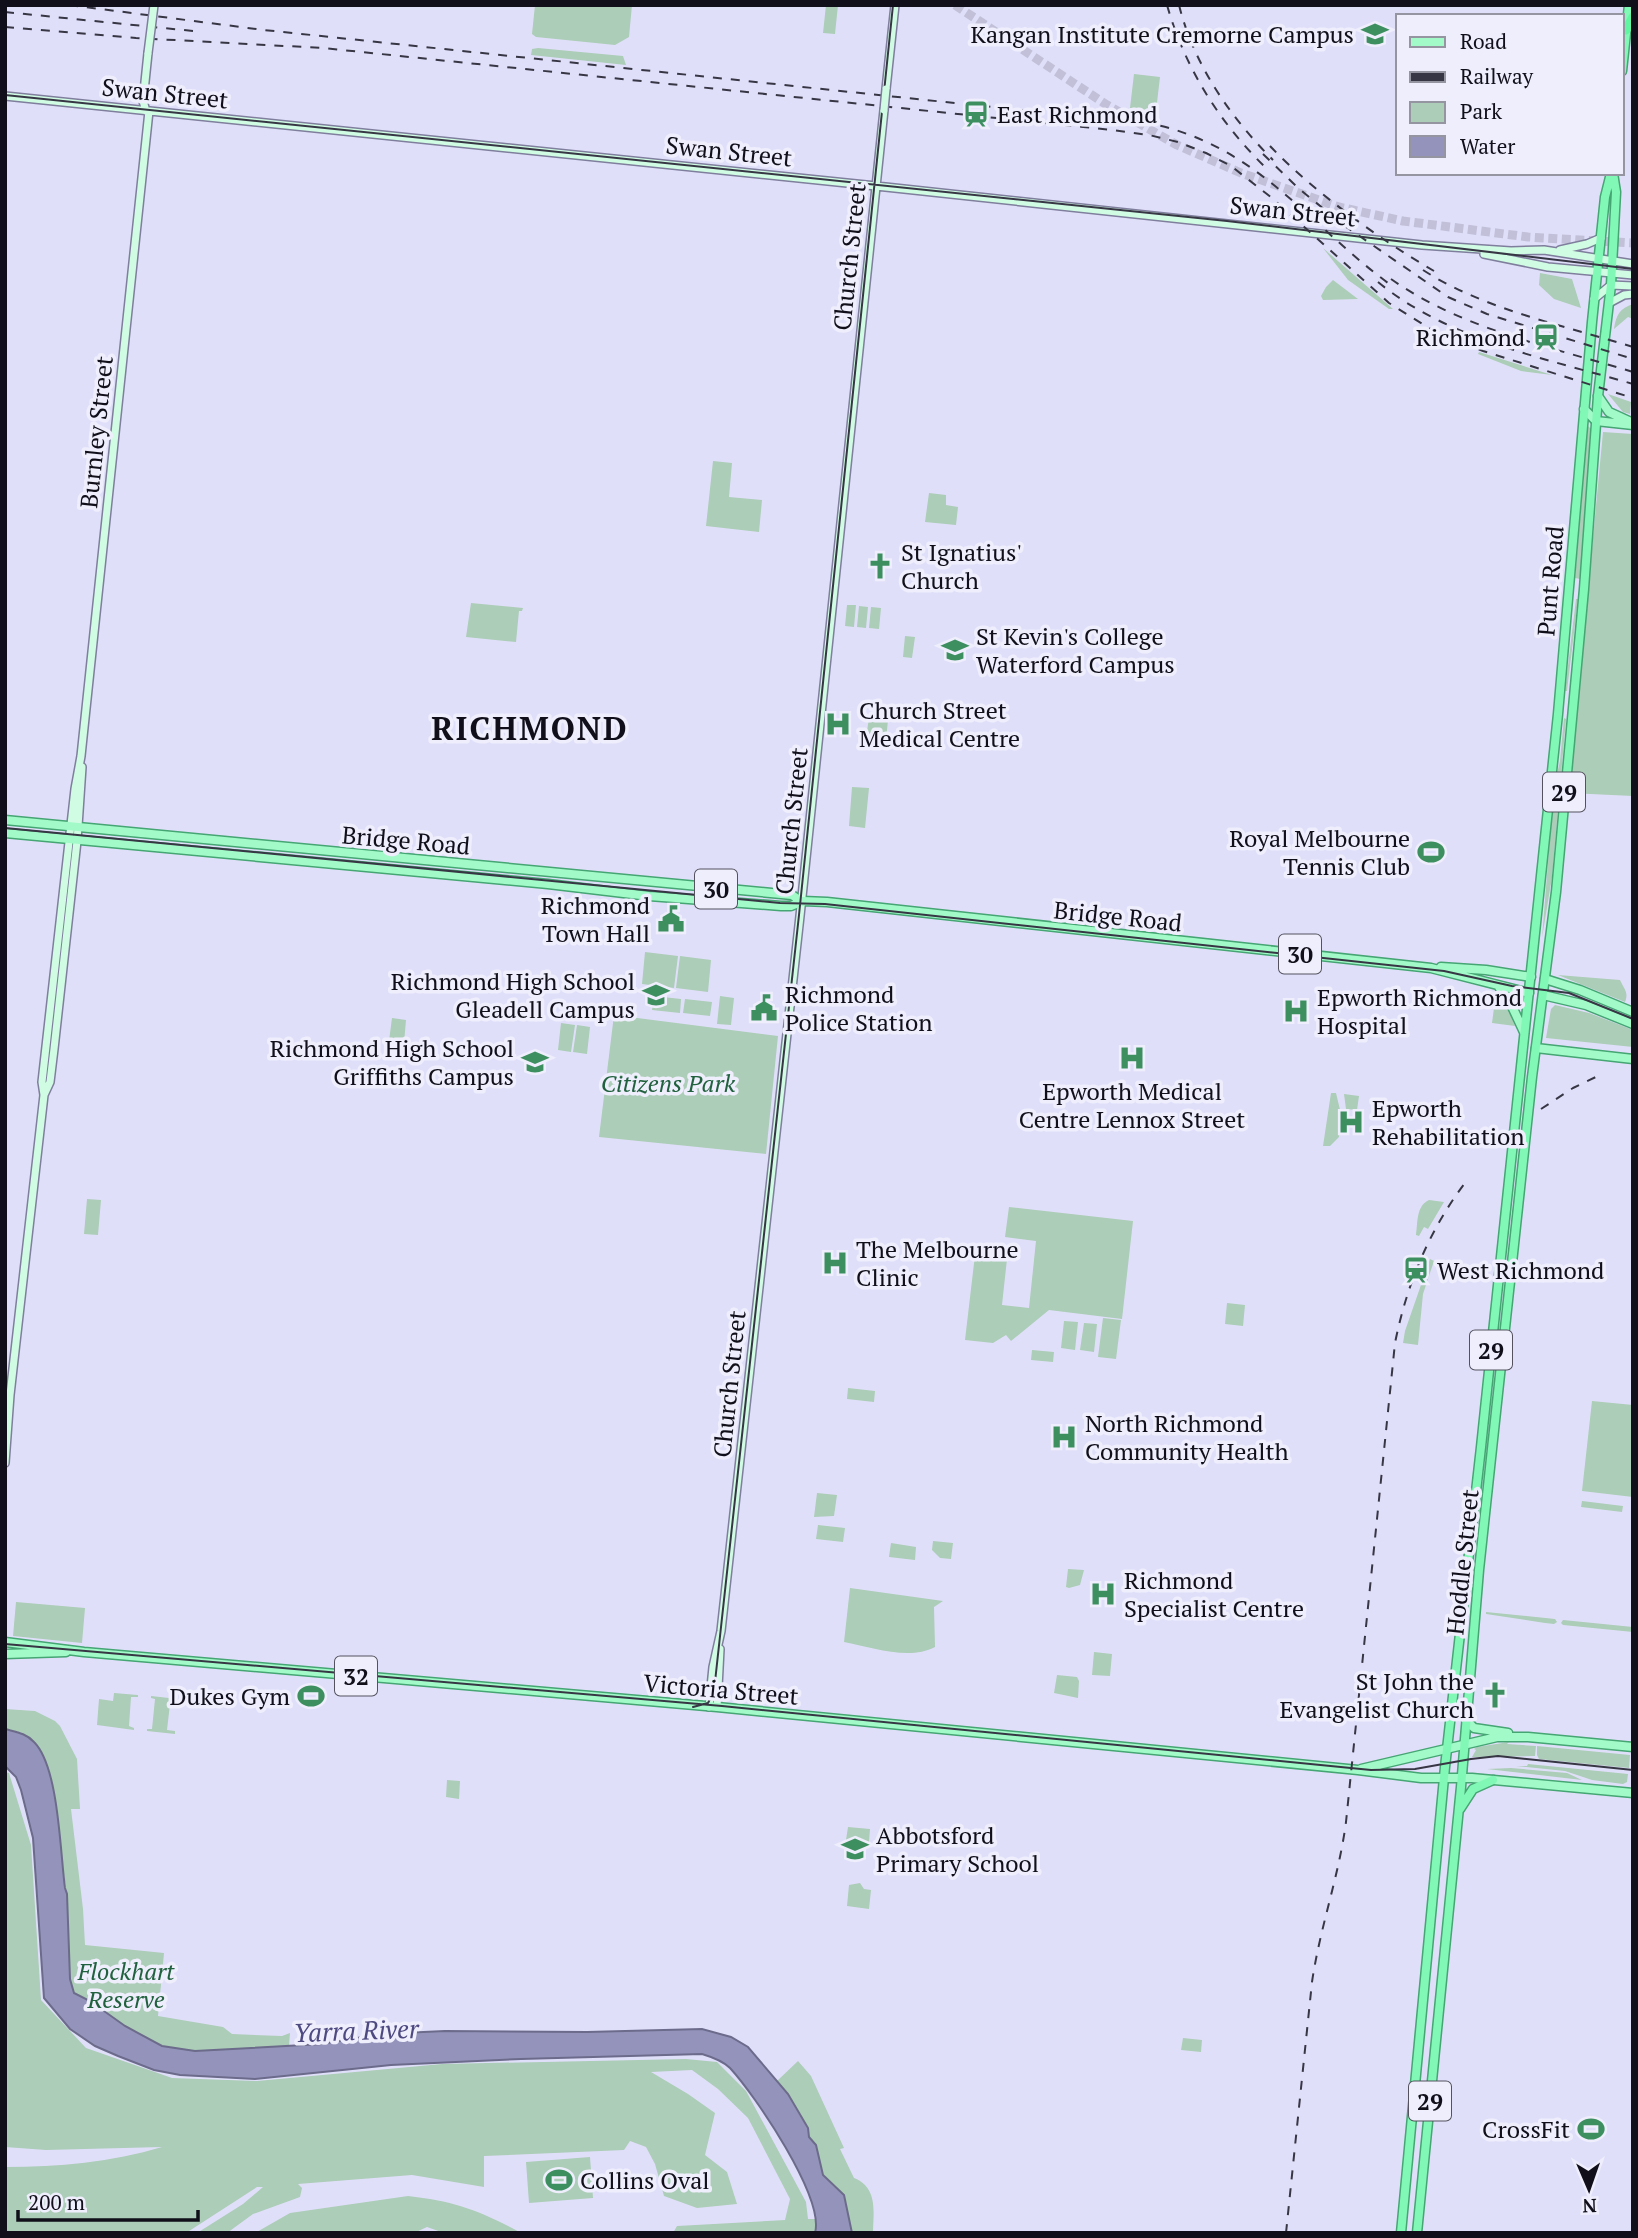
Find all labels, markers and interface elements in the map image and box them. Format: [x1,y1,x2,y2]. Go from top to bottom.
legend [1396,14,1624,175]
place label: Kangan Institute Cremorne Campus [970,18,1354,50]
school or university icon: Kangan Institute Cremorne Campus [1360,19,1390,49]
text: Road [1460,27,1507,55]
text: Railway [1460,62,1534,90]
street label: Swan Street [100,70,230,116]
text: Park [1460,97,1502,125]
place label: East Richmond [997,98,1158,130]
station icon: East Richmond [961,99,991,129]
street label: Swan Street [664,128,794,174]
text: Water [1460,132,1515,160]
street label: Church Street [825,182,873,332]
street label: Swan Street [1228,188,1358,234]
place label: Richmond [1416,321,1525,353]
station icon: Richmond [1531,322,1561,352]
street label: Burnley Street [72,354,120,510]
street label: Punt Road [1529,525,1571,637]
place label: St Ignatius' Church [901,536,1022,596]
church icon: St Ignatius' Church [865,551,895,581]
place label: St Kevin's College Waterford Campus [976,620,1175,680]
school or university icon: St Kevin's College Waterford Campus [940,635,970,665]
place label: Church Street Medical Centre [859,694,1020,754]
district label: RICHMOND [431,707,629,749]
hospital icon: Church Street Medical Centre [823,709,853,739]
street label: Church Street [767,746,815,896]
road number: 29 [1543,772,1585,812]
street label: Bridge Road [341,818,471,862]
place label: Royal Melbourne Tennis Club [1229,822,1410,882]
sports icon: Royal Melbourne Tennis Club [1416,837,1446,867]
road number: 30 [695,870,737,908]
place label: Richmond Town Hall [541,889,650,949]
street label: Bridge Road [1052,893,1184,939]
public building icon: Richmond Town Hall [656,904,686,934]
road number: 30 [1279,934,1321,973]
place label: Richmond High School Gleadell Campus [391,965,635,1025]
place label: Richmond Police Station [785,978,933,1038]
school or university icon: Richmond High School Gleadell Campus [641,980,671,1010]
place label: Epworth Richmond Hospital [1317,981,1522,1041]
public building icon: Richmond Police Station [749,993,779,1023]
hospital icon: Epworth Richmond Hospital [1281,996,1311,1026]
place label: Richmond High School Griffiths Campus [270,1032,514,1092]
hospital icon: Epworth Medical Centre Lennox Street [1117,1043,1147,1073]
school or university icon: Richmond High School Griffiths Campus [520,1047,550,1077]
park label: Citizens Park [601,1067,736,1099]
place label: Epworth Medical Centre Lennox Street [1019,1075,1245,1135]
place label: Epworth Rehabilitation [1372,1092,1525,1152]
hospital icon: Epworth Rehabilitation [1336,1107,1366,1137]
place label: The Melbourne Clinic [856,1233,1019,1293]
hospital icon: The Melbourne Clinic [820,1248,850,1278]
place label: West Richmond [1437,1254,1604,1286]
station icon: West Richmond [1401,1255,1431,1285]
street label: Church Street [705,1309,753,1459]
road number: 29 [1470,1330,1512,1370]
place label: North Richmond Community Health [1085,1407,1289,1467]
hospital icon: North Richmond Community Health [1049,1422,1079,1452]
street label: Hoddle Street [1438,1487,1486,1637]
place label: Richmond Specialist Centre [1124,1564,1304,1624]
hospital icon: Richmond Specialist Centre [1088,1579,1118,1609]
road number: 32 [335,1656,377,1695]
place label: St John the Evangelist Church [1279,1665,1474,1725]
street label: Victoria Street [642,1666,800,1712]
place label: Dukes Gym [169,1680,290,1712]
church icon: St John the Evangelist Church [1480,1680,1510,1710]
sports icon: Dukes Gym [296,1681,326,1711]
place label: Abbotsford Primary School [876,1819,1039,1879]
school or university icon: Abbotsford Primary School [840,1834,870,1864]
park label: Flockhart Reserve [77,1955,175,2015]
water label: Yarra River [293,2011,420,2049]
road number: 29 [1409,2082,1451,2120]
place label: CrossFit [1482,2113,1570,2145]
sports icon: CrossFit [1576,2114,1606,2144]
north arrow [1554,2154,1624,2224]
place label: Collins Oval [580,2164,710,2196]
sports icon: Collins Oval [544,2165,574,2195]
scale bar [18,2178,198,2222]
text: 200 m [28,2188,85,2216]
text: N [1581,2194,1597,2219]

